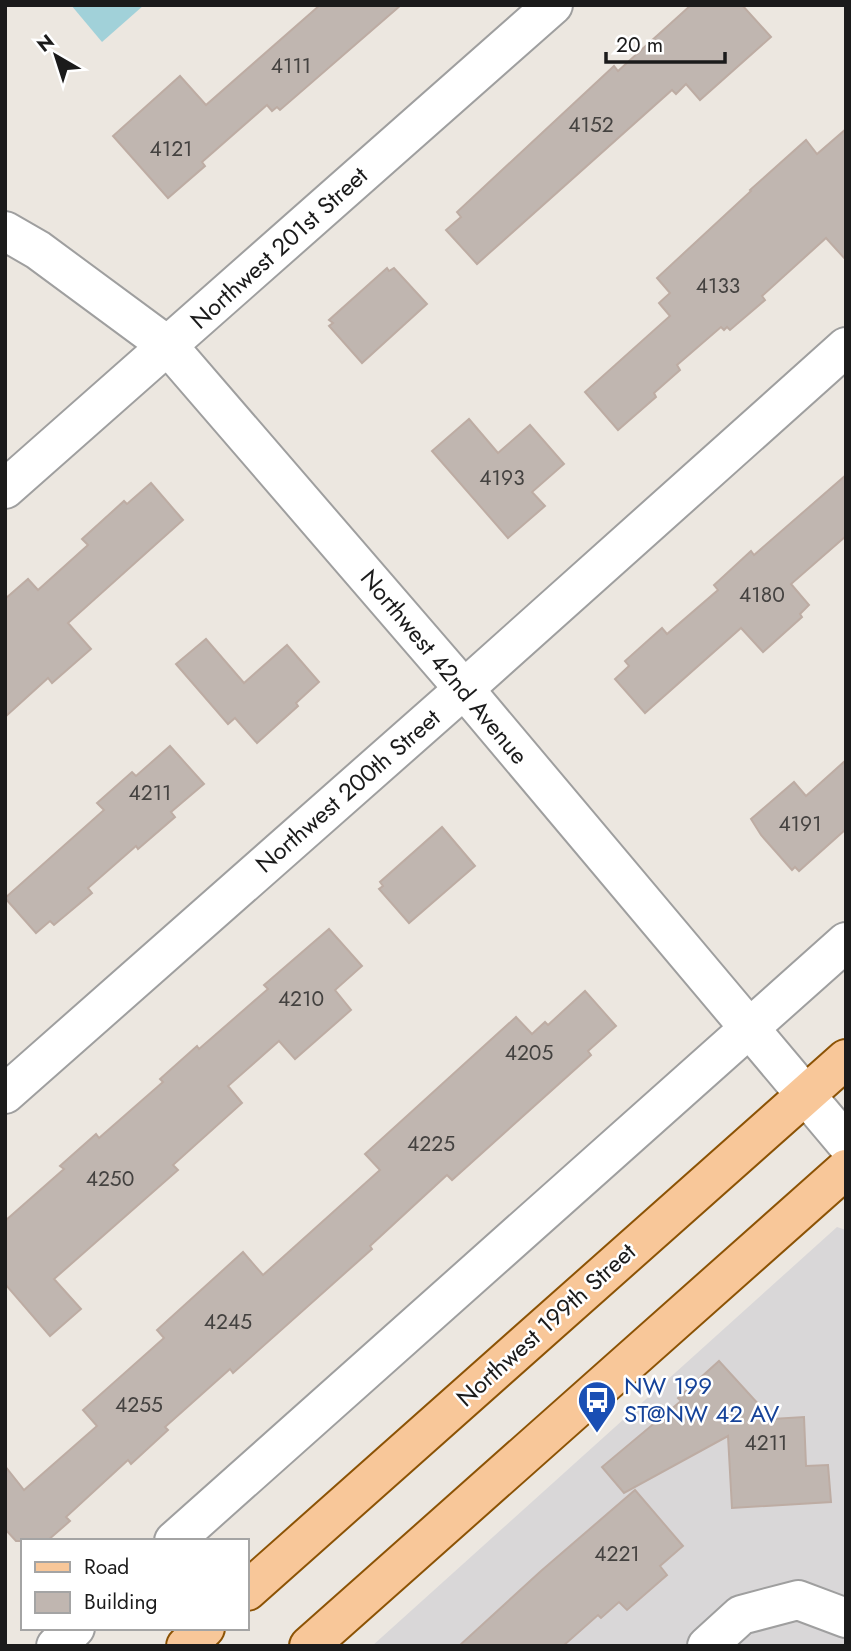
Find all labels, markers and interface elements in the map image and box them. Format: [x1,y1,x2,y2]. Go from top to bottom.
north arrow [21,21,91,91]
scale bar [606,21,725,65]
text: N [31,28,60,58]
text: 20 m [616,30,663,60]
house number: 4111 [271,51,311,81]
house number: 4152 [568,110,614,140]
house number: 4121 [149,134,193,164]
street label: Northwest 201st Street [182,158,375,337]
house number: 4133 [696,271,740,301]
house number: 4193 [479,463,525,493]
street label: Northwest 42nd Avenue [352,562,537,772]
house number: 4180 [739,580,785,610]
street label: Northwest 200th Street [248,700,448,881]
house number: 4211 [128,778,172,808]
house number: 4191 [778,809,822,839]
house number: 4210 [278,984,324,1014]
house number: 4205 [505,1038,553,1068]
house number: 4225 [407,1129,455,1159]
house number: 4250 [86,1164,134,1194]
street label: Northwest 199th Street [448,1234,643,1415]
house number: 4245 [204,1307,252,1337]
place label: NW 199 ST@NW 42 AV [624,1368,779,1431]
bus stop icon: NW 199 ST@NW 42 AV [576,1379,618,1434]
house number: 4255 [115,1390,163,1420]
house number: 4211 [744,1428,788,1458]
legend [21,1539,248,1630]
house number: 4221 [594,1539,640,1569]
text: Road [84,1552,129,1582]
text: Building [84,1587,157,1617]

